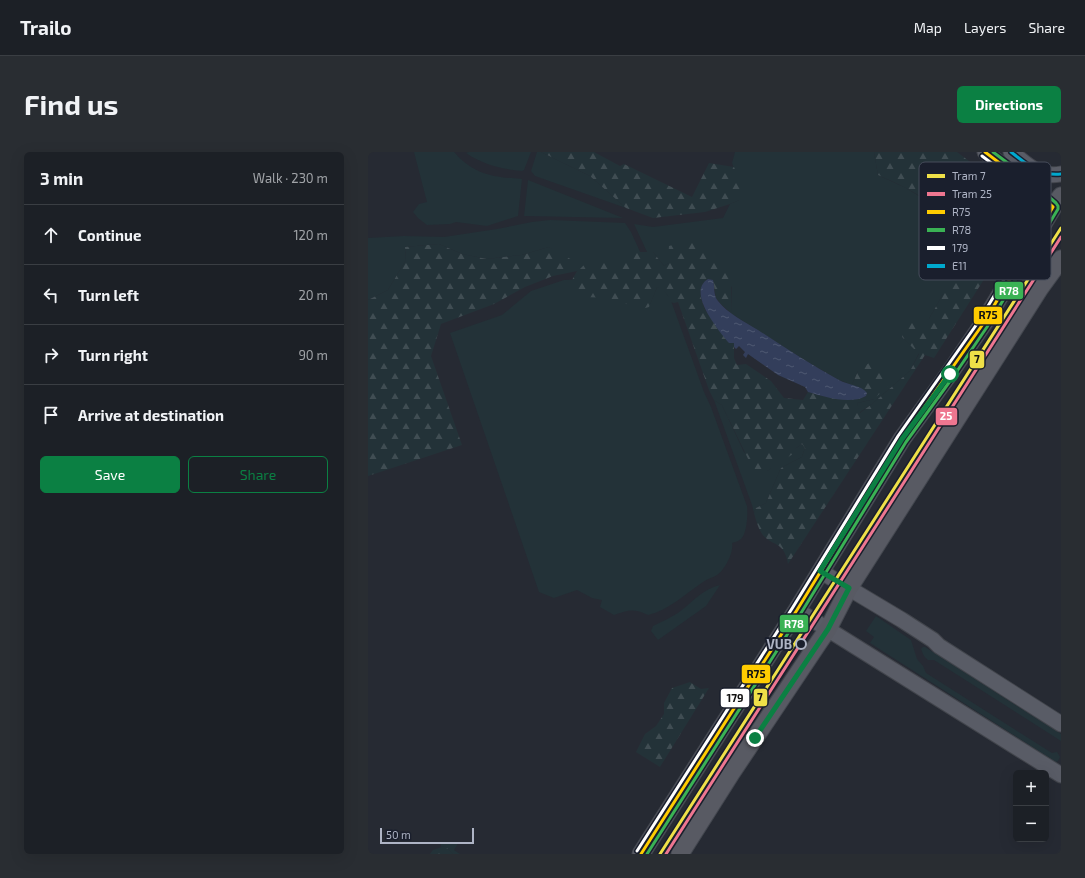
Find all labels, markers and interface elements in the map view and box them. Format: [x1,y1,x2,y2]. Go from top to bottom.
text: Trailo [20,16,72,39]
text: Map [914,19,942,36]
text: Layers [964,19,1006,36]
text: Share [1028,19,1065,36]
button: Directions [957,86,1061,123]
text: Find us [24,87,118,121]
legend [919,162,1051,280]
text: 3 min [40,168,83,188]
text: Tram 7 [952,169,986,182]
text: Walk · 230 m [253,170,328,186]
text: Tram 25 [952,187,992,200]
text: R75 [952,205,970,218]
text: R78 [952,223,971,236]
icon: ahead [40,224,62,246]
text: Continue [78,226,141,244]
text: 120 m [293,227,328,243]
text: 179 [952,241,968,254]
text: E11 [952,259,967,272]
line badge: R78 [994,281,1024,300]
icon: left [40,284,62,306]
text: R78 [999,284,1019,297]
text: Turn left [78,286,139,304]
text: 20 m [299,287,328,303]
line badge: R75 [973,306,1003,325]
text: R75 [979,308,997,321]
icon: right [40,344,62,366]
text: Turn right [78,346,148,364]
text: 90 m [298,347,328,363]
line badge: 7 [969,350,985,369]
text: 7 [974,352,980,365]
route start [941,365,959,383]
icon: arrive [40,404,62,426]
text: Arrive at destination [78,406,224,424]
line badge: 25 [935,407,958,426]
text: 25 [940,409,952,422]
button: Save [40,456,180,493]
button: Share [188,456,328,493]
line badge: R78 [779,614,809,633]
text: R78 [784,617,804,630]
place label: VUB [766,636,792,652]
marker: VUB [795,638,807,650]
line badge: R75 [741,664,771,684]
text: R75 [747,667,765,680]
line badge: 179 [720,688,750,708]
line badge: 7 [753,688,768,707]
text: 7 [757,690,763,703]
text: 179 [726,691,744,704]
route end [746,729,764,747]
map controls [1013,770,1049,842]
button: + [1013,770,1049,806]
button: − [1013,806,1049,842]
scale bar [380,826,474,845]
text: 50 m [386,828,411,841]

